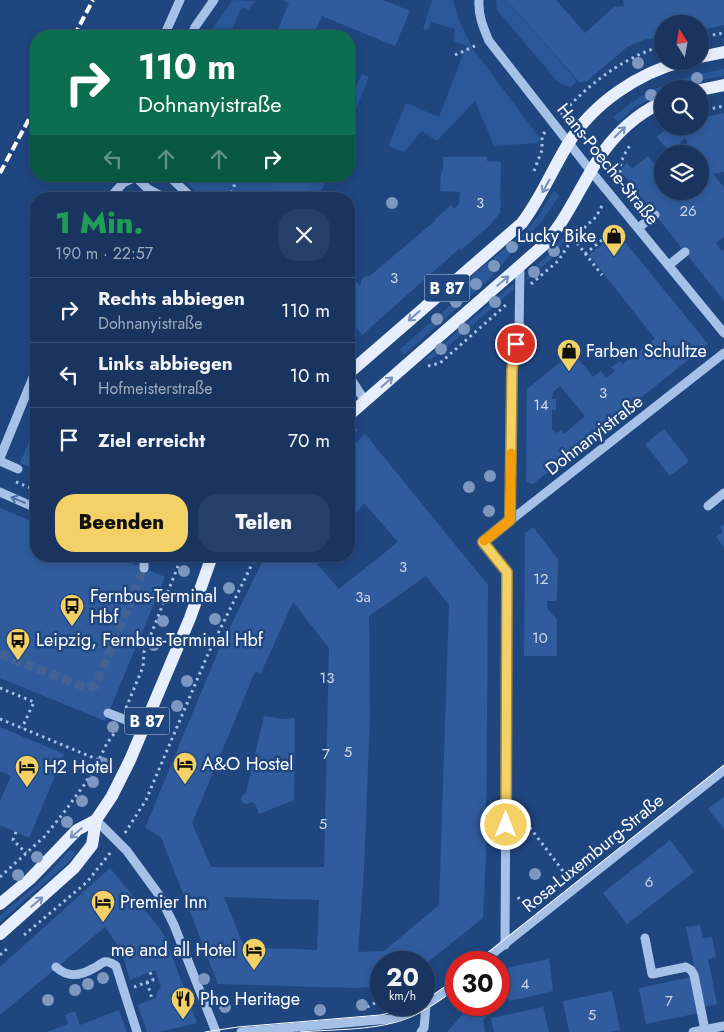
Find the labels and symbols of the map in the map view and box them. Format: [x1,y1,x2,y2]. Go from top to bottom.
north arrow [654,15,709,70]
street label: Hans-Poeche-Straße [551,98,665,230]
one-way arrow [614,126,626,138]
one-way arrow [541,178,551,193]
house number: 3 [476,192,484,214]
house number: 26 [679,200,697,222]
place label: Lucky Bike [517,223,596,249]
shop icon: Lucky Bike [601,223,627,257]
house number: 3 [390,267,398,289]
road number: B 87 [424,274,470,302]
one-way arrow [496,275,509,287]
one-way arrow [407,310,420,322]
pin [495,323,537,365]
shop icon: Farben Schultze [556,338,582,372]
place label: Farben Schultze [586,338,707,364]
one-way arrow [380,377,393,388]
house number: 3 [599,382,607,404]
street label: Dohnanyistraße [540,389,648,481]
house number: 14 [533,394,549,416]
one-way arrow [11,495,26,504]
house number: 3 [399,556,407,578]
house number: 12 [533,568,549,590]
place label: Fernbus-Terminal Hbf [90,583,217,630]
house number: 3a [355,586,371,608]
bus stop icon: Fernbus-Terminal Hbf [59,593,85,627]
bus stop icon: Leipzig, Fernbus-Terminal Hbf [5,627,31,661]
place label: Leipzig, Fernbus-Terminal Hbf [36,627,264,653]
house number: 10 [532,627,548,649]
house number: 13 [320,667,334,689]
road number: B 87 [124,708,170,734]
house number: 5 [344,741,352,763]
house number: 7 [322,743,330,765]
hotel icon: A&O Hostel [172,751,198,785]
place label: A&O Hostel [202,751,293,777]
hotel icon: H2 Hotel [14,754,40,788]
place label: H2 Hotel [44,754,113,780]
street label: Rosa-Luxemburg-Straße [517,788,669,918]
position arrow [479,798,531,850]
house number: 5 [319,813,327,835]
one-way arrow [69,827,82,839]
house number: 6 [645,871,653,893]
hotel icon: Premier Inn [90,889,116,923]
place label: Premier Inn [120,889,208,915]
one-way arrow [31,896,44,908]
place label: me and all Hotel [111,937,236,963]
hotel icon: me and all Hotel [241,937,267,971]
speed limit sign: 30 [445,951,510,1016]
house number: 4 [521,973,530,995]
restaurant icon: Pho Heritage [170,986,196,1020]
place label: Pho Heritage [200,986,300,1012]
house number: 7 [665,990,673,1012]
house number: 5 [588,1004,596,1026]

